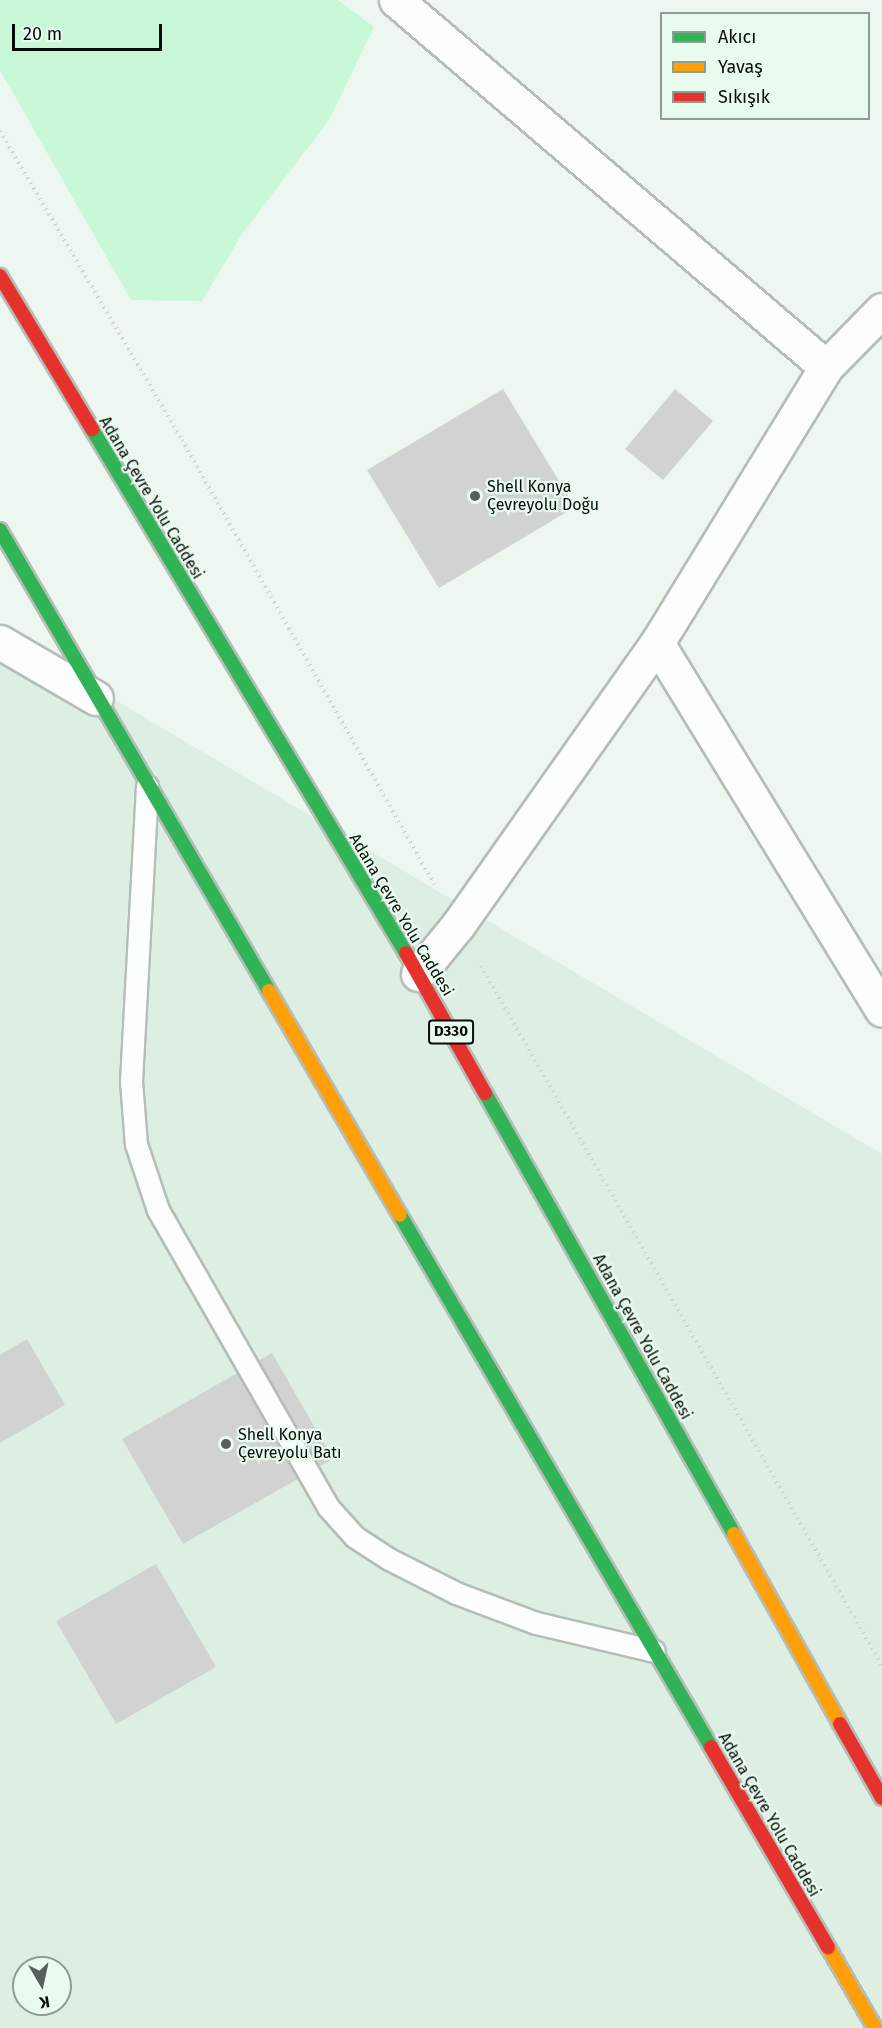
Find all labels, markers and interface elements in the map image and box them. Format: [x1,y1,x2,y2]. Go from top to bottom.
scale bar [15,12,165,50]
legend [660,12,870,120]
text: 20 m [23,23,62,45]
text: Akıcı [718,26,756,48]
text: Yavaş [718,56,763,78]
text: Sıkışık [718,86,770,108]
street label: Adana Çevre Yolu Caddesi [95,413,207,583]
place label: Shell Konya Çevreyolu Doğu [487,477,599,515]
marker: Shell Konya Çevreyolu Doğu [468,489,482,503]
street label: Adana Çevre Yolu Caddesi [345,830,457,1000]
road number: D330 [427,1020,475,1044]
street label: Adana Çevre Yolu Caddesi [588,1251,696,1423]
place label: Shell Konya Çevreyolu Batı [238,1425,342,1463]
marker: Shell Konya Çevreyolu Batı [219,1437,233,1451]
street label: Adana Çevre Yolu Caddesi [714,1730,824,1900]
north arrow [12,1956,72,2016]
text: K [38,1992,51,2012]

